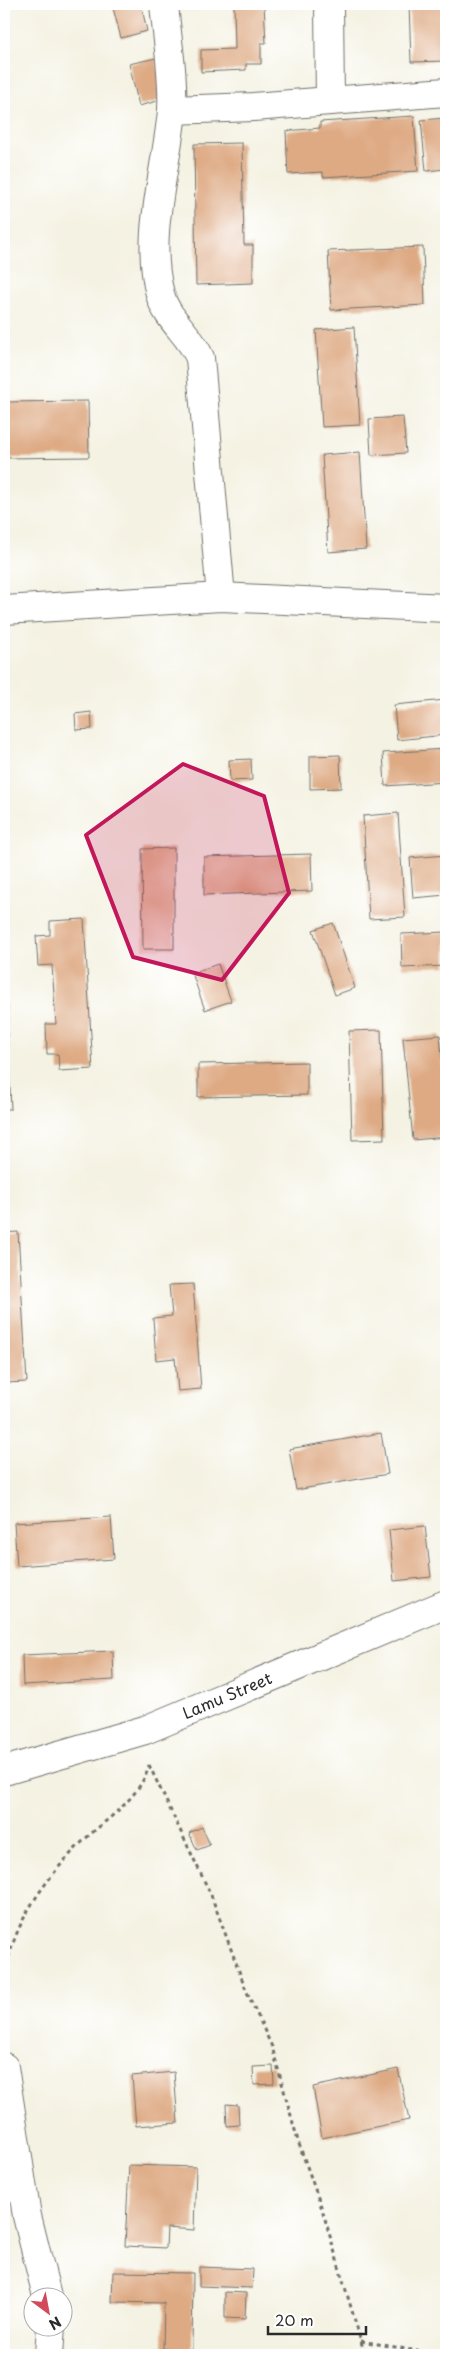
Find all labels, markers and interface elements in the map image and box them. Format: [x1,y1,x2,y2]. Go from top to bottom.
street label: Lamu Street [178,1665,276,1724]
north arrow [22,2286,72,2336]
scale bar [268,2304,365,2336]
text: 20 m [275,2308,314,2331]
text: N [45,2312,65,2335]

